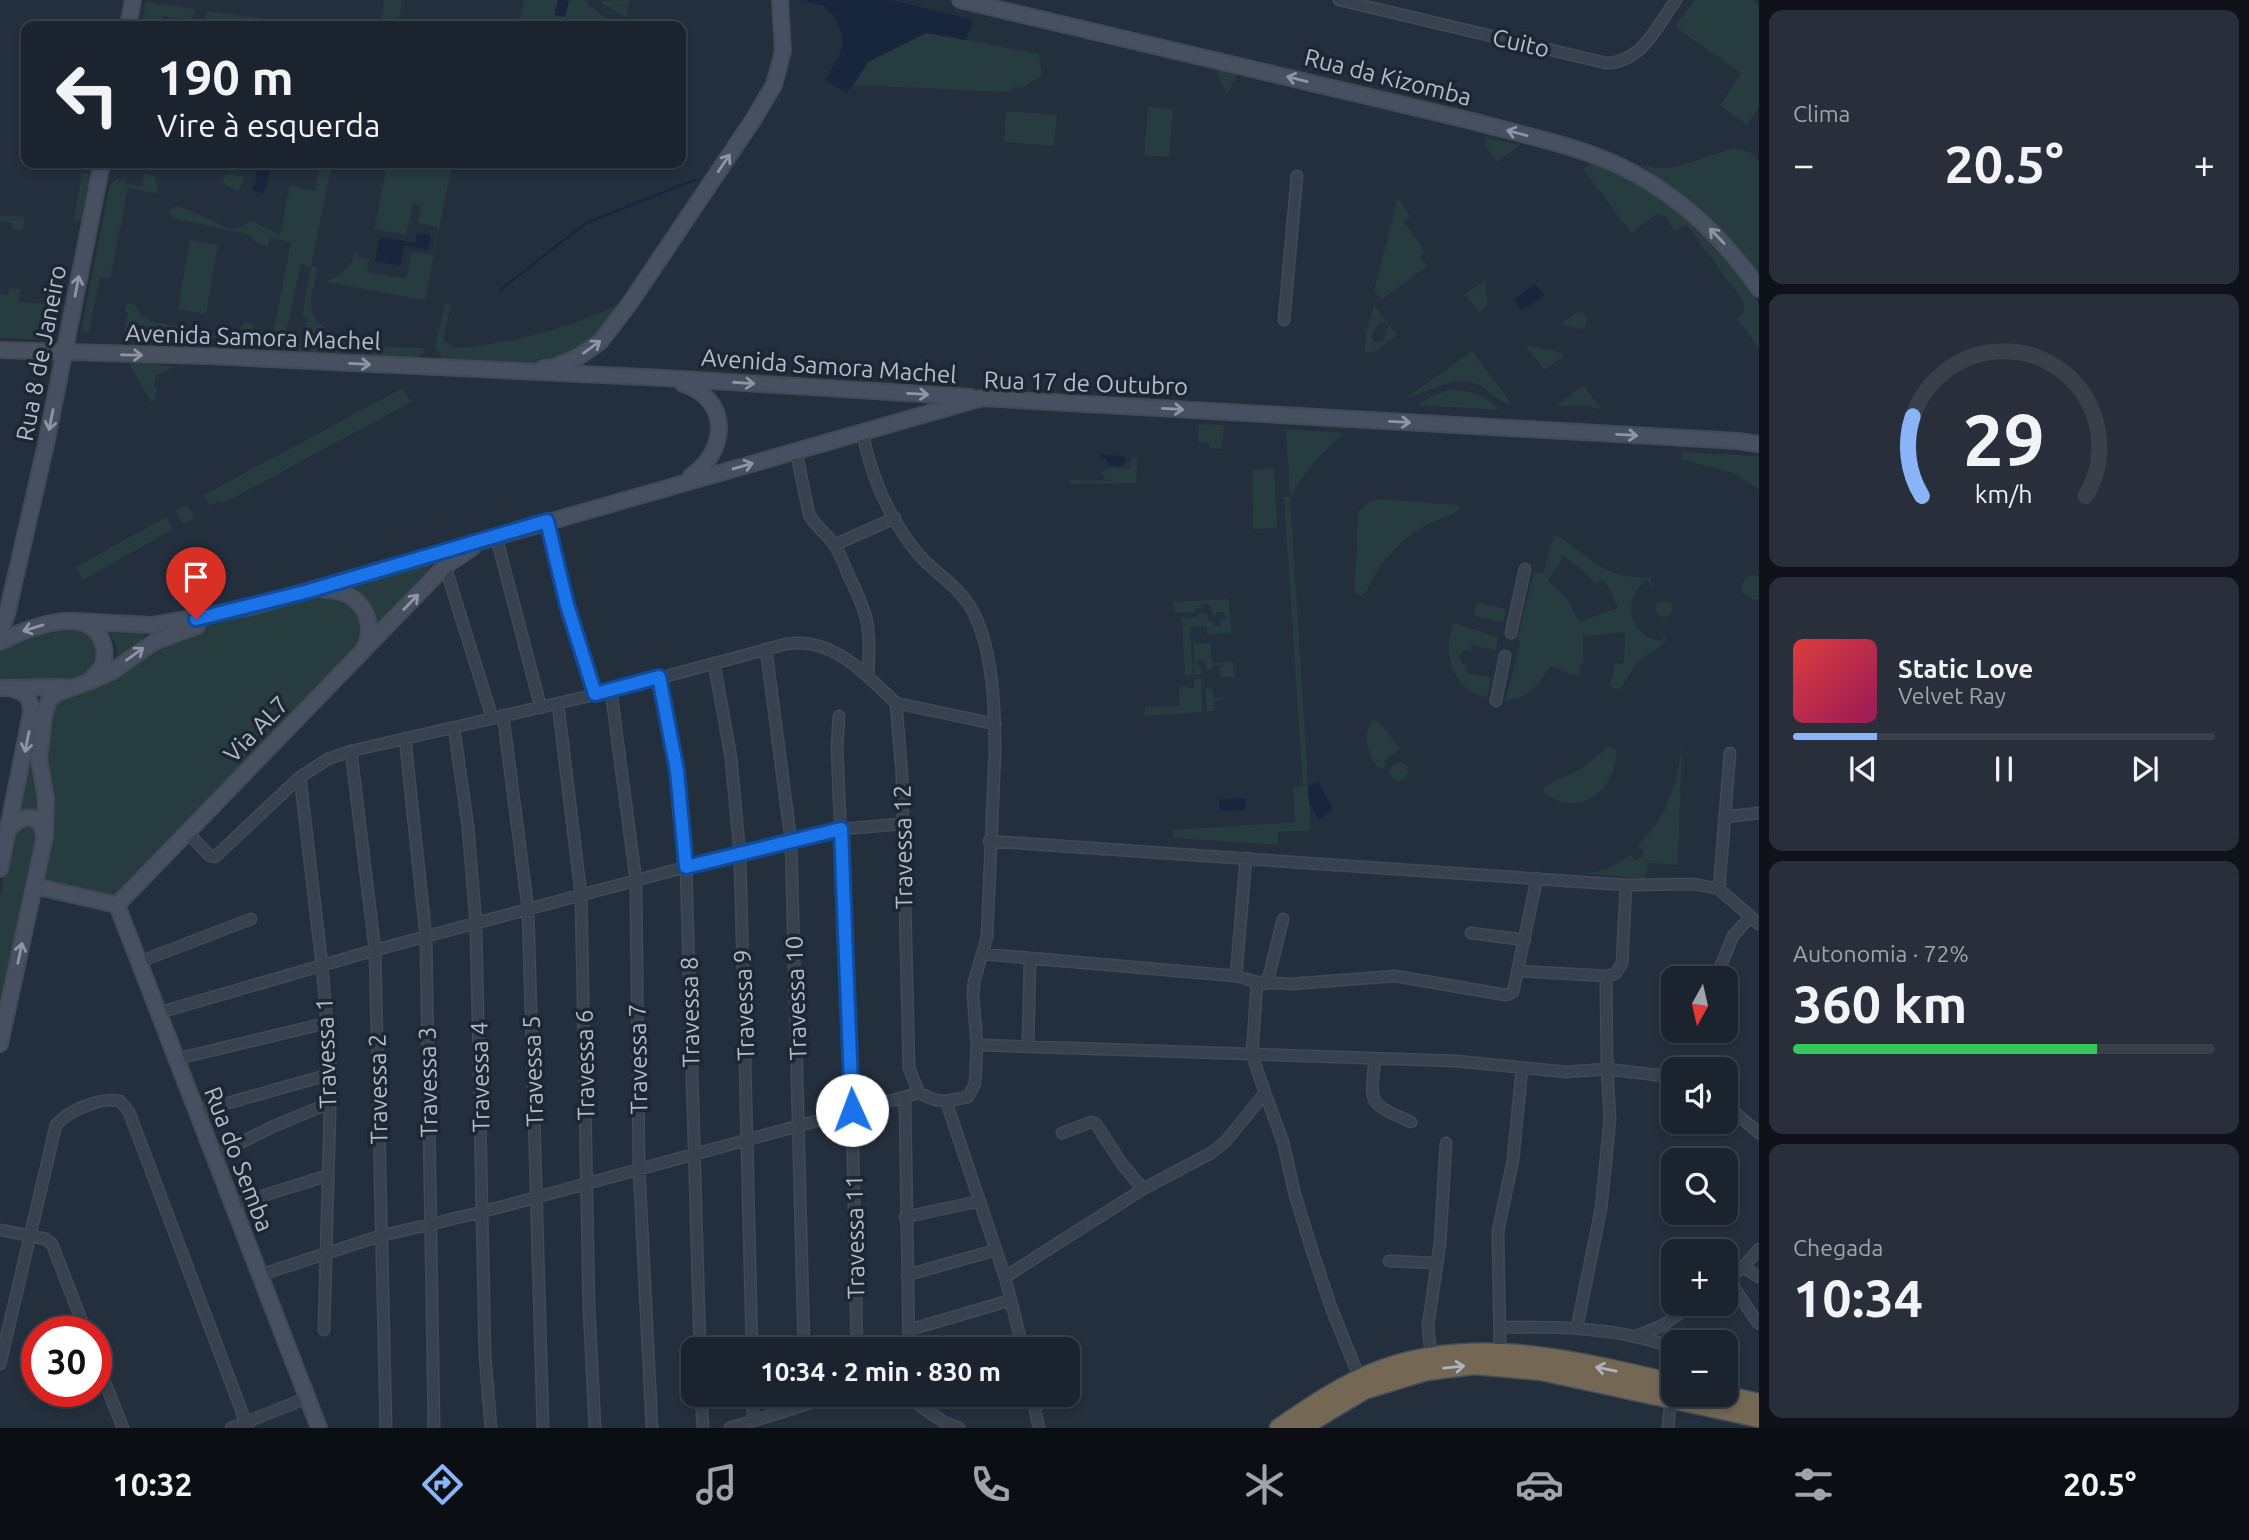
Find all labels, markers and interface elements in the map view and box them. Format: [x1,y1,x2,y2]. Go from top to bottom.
street label: Cuito [1490,23,1552,63]
street label: Rua da Kizomba [1302,43,1474,111]
icon: left [42,49,133,140]
text: 190 m [157,49,294,104]
one-way arrow [1286,71,1309,85]
text: Clima [1793,101,1850,126]
text: Vire à esquerda [157,107,380,143]
one-way arrow [1507,126,1529,139]
text: 20.5° [1944,135,2064,193]
text: − [1793,143,1814,185]
text: + [2194,143,2215,185]
one-way arrow [717,154,731,173]
one-way arrow [1708,227,1725,244]
street label: Rua 8 de Janeiro [11,263,71,443]
one-way arrow [71,275,85,298]
street label: Avenida Samora Machel [125,319,381,355]
one-way arrow [582,340,601,354]
street label: Avenida Samora Machel [700,344,958,388]
one-way arrow [121,348,144,361]
one-way arrow [348,358,371,371]
street label: Rua 17 de Outubro [983,366,1189,400]
one-way arrow [732,377,755,390]
one-way arrow [906,388,929,401]
text: 29 [1963,399,2045,481]
one-way arrow [1161,403,1183,416]
one-way arrow [43,408,57,431]
one-way arrow [1388,415,1411,428]
one-way arrow [1615,428,1638,441]
one-way arrow [732,458,754,471]
text: km/h [1975,480,2033,508]
pin [166,547,226,619]
icon: arrive [177,558,215,596]
one-way arrow [402,594,419,611]
one-way arrow [22,622,44,635]
one-way arrow [125,647,144,661]
text: Static Love [1898,654,2033,683]
text: Velvet Ray [1898,683,2006,708]
street label: Via AL7 [218,690,294,768]
one-way arrow [19,730,33,753]
icon: previous [1844,750,1882,788]
icon: pause [1985,750,2023,788]
icon: next [2126,750,2164,788]
street label: Travessa 12 [888,784,918,910]
street label: Travessa 10 [780,935,812,1061]
text: Autonomia · 72% [1793,941,1969,966]
one-way arrow [13,942,27,965]
street label: Travessa 9 [729,949,759,1061]
street label: Travessa 8 [676,956,704,1068]
north arrow [1661,966,1738,1043]
map controls [1661,966,1738,1407]
text: 360 km [1793,975,1967,1033]
street label: Travessa 1 [311,997,341,1109]
street label: Travessa 7 [624,1003,652,1115]
street label: Travessa 6 [571,1009,599,1121]
street label: Travessa 5 [518,1015,548,1127]
street label: Travessa 4 [466,1021,494,1133]
street label: Travessa 3 [414,1026,442,1138]
street label: Travessa 2 [364,1033,392,1145]
button: sound [1661,1057,1738,1134]
position arrow [815,1073,889,1147]
street label: Rua do Semba [199,1083,279,1235]
button: search [1661,1148,1738,1225]
street label: Travessa 11 [840,1174,870,1300]
text: Chegada [1793,1235,1883,1260]
button: + [1661,1239,1738,1316]
text: 10:34 [1793,1269,1923,1327]
speed limit sign: 30 [21,1316,112,1407]
button: − [1661,1330,1738,1407]
text: 10:34 · 2 min · 830 m [760,1357,1001,1386]
one-way arrow [1442,1361,1465,1374]
one-way arrow [1595,1362,1618,1375]
icon: directions [418,1460,467,1509]
icon: music [692,1460,741,1509]
icon: phone [966,1460,1015,1509]
icon: climate [1240,1460,1289,1509]
icon: car [1515,1460,1564,1509]
icon: filters [1789,1460,1838,1509]
text: 10:32 [113,1466,193,1502]
text: 20.5° [2063,1466,2136,1502]

